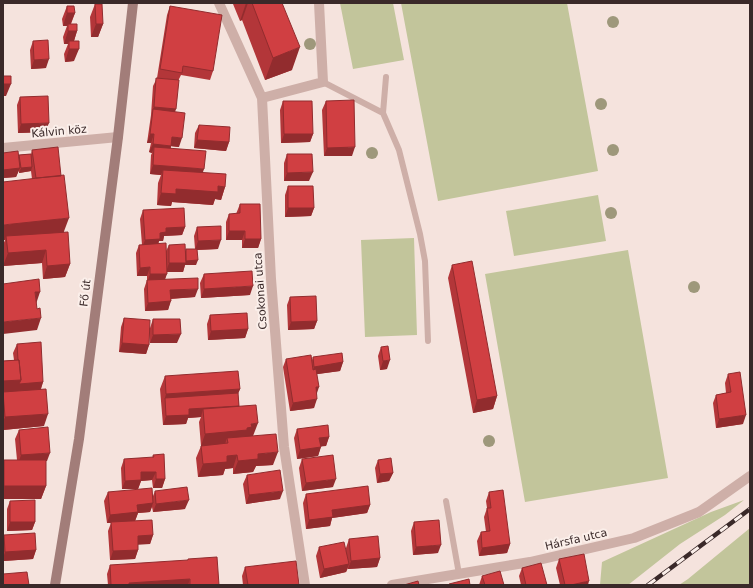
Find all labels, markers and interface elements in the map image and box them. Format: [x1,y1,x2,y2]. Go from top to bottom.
street label: Kálvin köz [31,123,87,140]
street label: Csokonai utca [251,252,270,330]
street label: Fő út [77,278,94,307]
street label: Hársfa utca [544,526,608,553]

